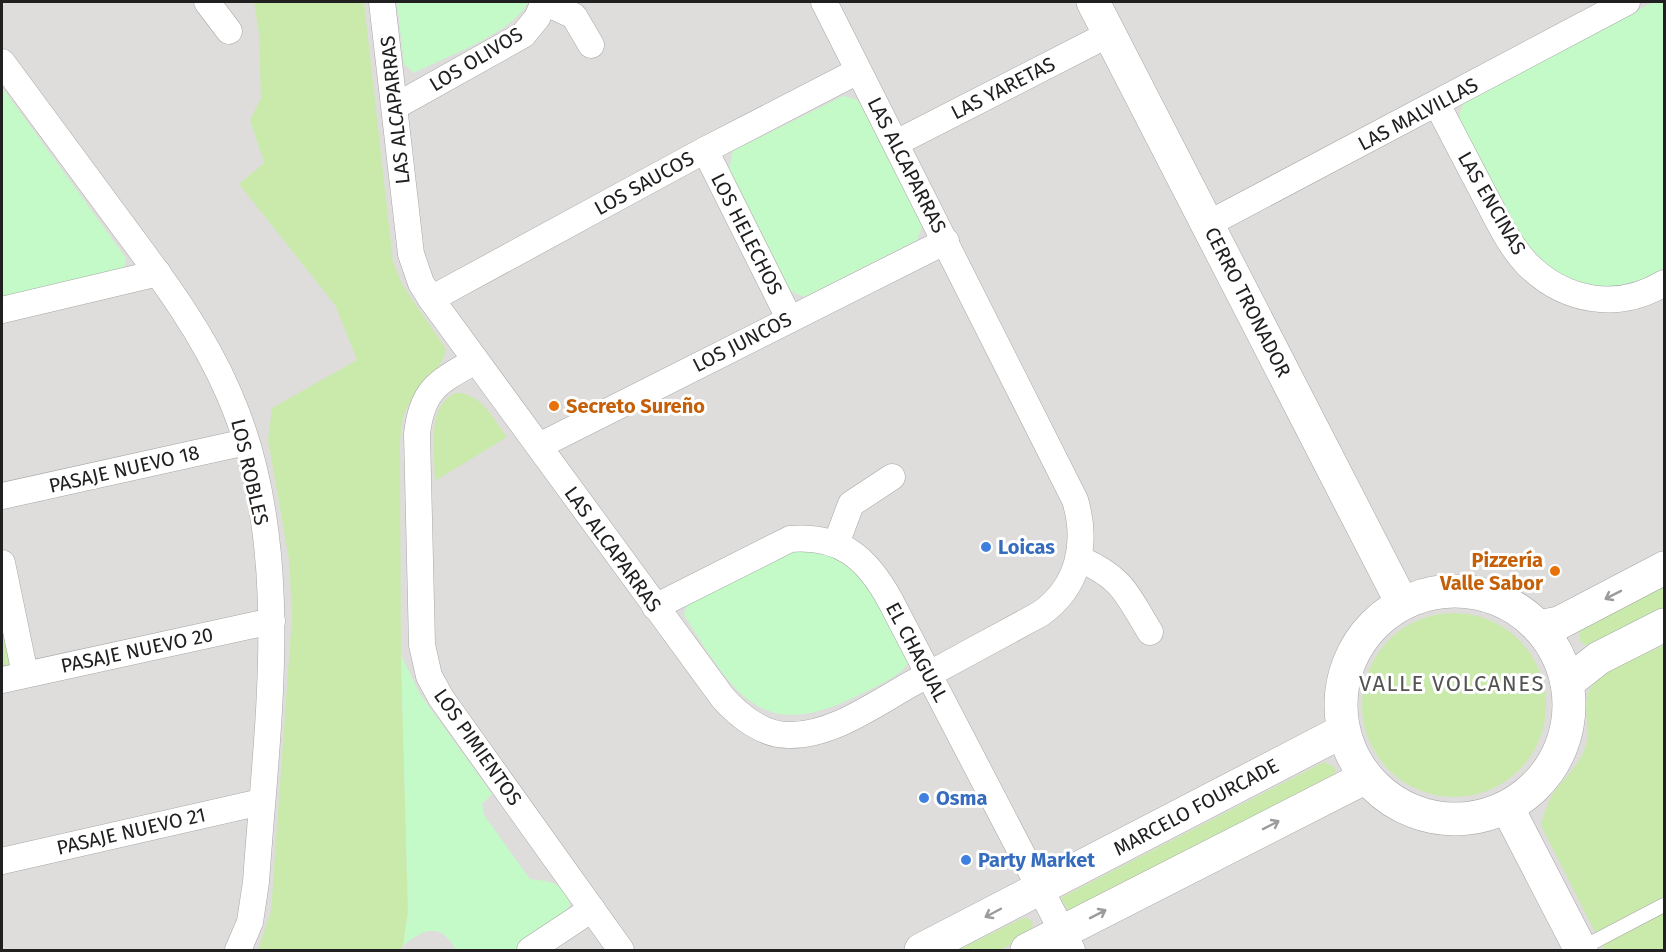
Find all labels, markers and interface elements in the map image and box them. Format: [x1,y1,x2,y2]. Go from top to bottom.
street label: LOS OLIVOS [425,22,527,96]
street label: LAS ALCAPARRAS [375,34,415,185]
street label: LAS YARETAS [947,51,1059,124]
street label: LAS MALVILLAS [1354,72,1482,156]
street label: LAS ALCAPARRAS [862,93,952,237]
street label: LOS SAUCOS [590,146,698,220]
street label: LAS ENCINAS [1453,147,1531,259]
street label: LOS HELECHOS [706,169,788,299]
street label: CERRO TRONADOR [1200,223,1296,381]
street label: LOS JUNCOS [689,307,795,377]
place label: Secreto Sureño [566,394,705,418]
marker: Secreto Sureño [547,399,561,413]
street label: LOS ROBLES [226,416,274,528]
street label: PASAJE NUEVO 18 [46,440,202,498]
street label: LAS ALCAPARRAS [559,482,667,616]
place label: Loicas [998,535,1055,559]
marker: Loicas [979,540,993,554]
place label: Pizzería Valle Sabor [1439,548,1544,595]
marker: Pizzería Valle Sabor [1548,564,1562,578]
one-way arrow [1604,590,1622,602]
street label: EL CHAGUAL [881,598,953,706]
street label: PASAJE NUEVO 20 [59,622,215,678]
district label: VALLE VOLCANES [1359,670,1545,697]
street label: LOS PIMIENTOS [429,684,527,810]
street label: MARCELO FOURCADE [1109,753,1283,861]
place label: Osma [936,786,987,810]
marker: Osma [917,791,931,805]
street label: PASAJE NUEVO 21 [54,802,208,860]
one-way arrow [1262,819,1280,831]
place label: Party Market [978,848,1095,872]
marker: Party Market [959,853,973,867]
one-way arrow [985,907,1002,919]
one-way arrow [1088,908,1106,919]

